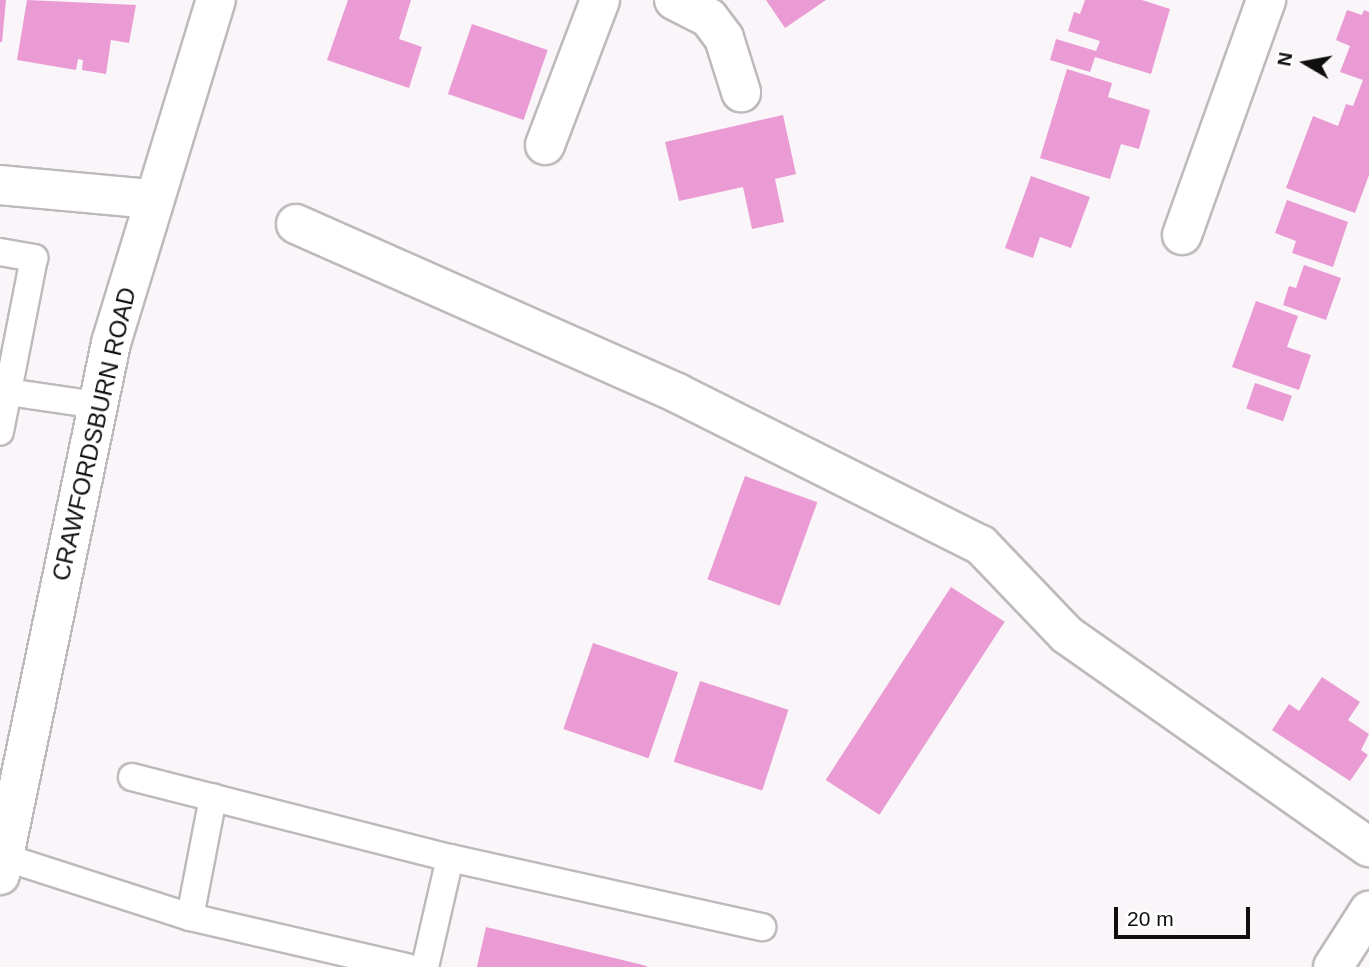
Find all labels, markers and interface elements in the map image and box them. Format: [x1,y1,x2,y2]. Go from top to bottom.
north arrow [1271,28,1341,98]
text: N [1273,51,1296,68]
street label: CRAWFORDSBURN ROAD [46,284,142,584]
scale bar [1117,894,1254,938]
text: 20 m [1127,907,1174,930]

